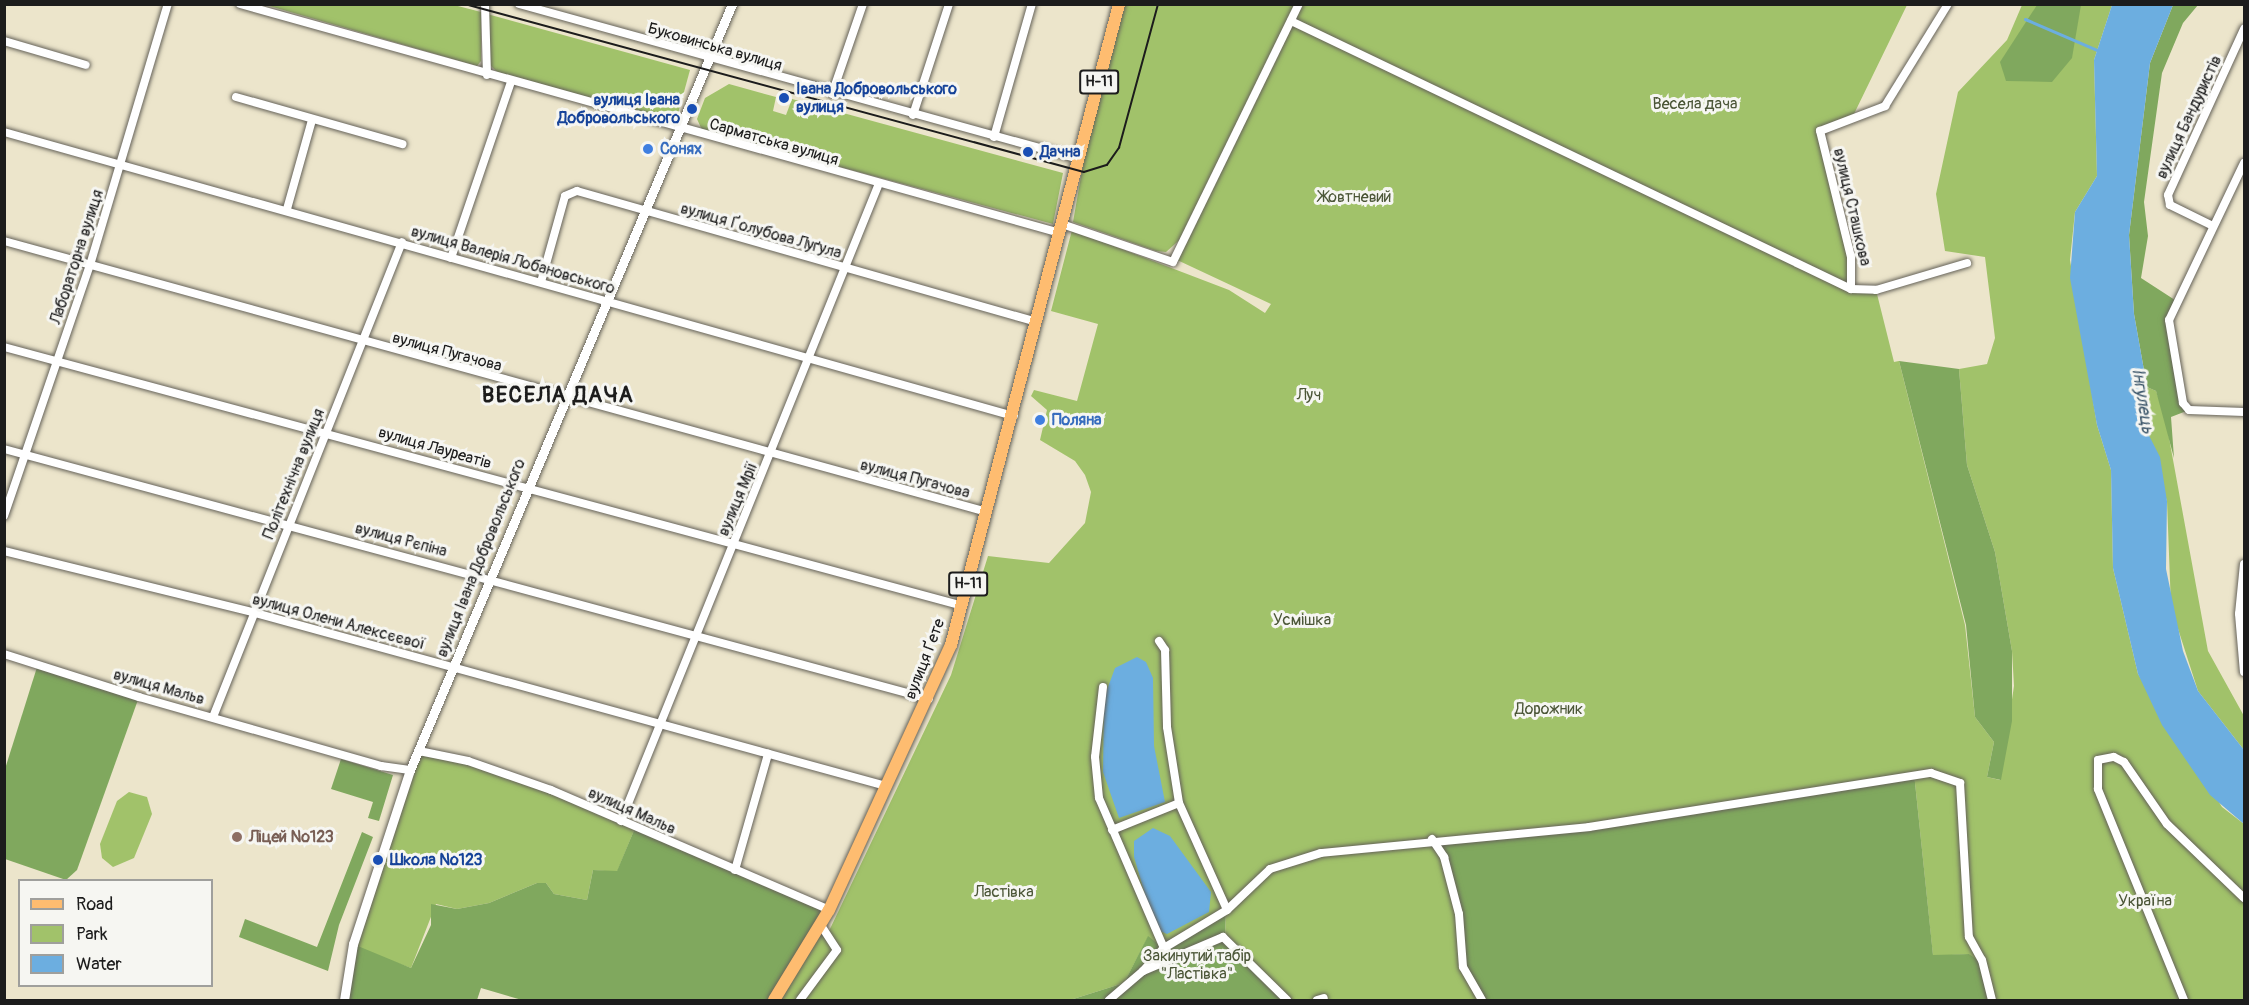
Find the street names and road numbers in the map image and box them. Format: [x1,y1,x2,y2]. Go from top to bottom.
street label: Буковинська вулиця [646,19,784,75]
street label: вулиця Бандуристів [2152,52,2226,182]
road number: Н-11 [1078,70,1120,94]
street label: Сарматська вулиця [707,114,841,170]
street label: вулиця Сташкова [1829,146,1875,268]
street label: Лабораторна вулиця [46,187,108,327]
street label: вулиця Ґолубова Луґула [678,199,844,263]
street label: вулиця Валерія Лобановського [409,222,617,298]
street label: вулиця Пугачова [390,328,504,376]
street label: Політехнічна вулиця [259,406,329,542]
street label: вулиця Лауреатів [376,423,494,473]
street label: вулиця Пугачова [858,455,972,503]
street label: вулиця Івана Добровольського [432,456,530,660]
street label: вулиця Мрії [714,459,762,539]
street label: вулиця Рєпіна [353,519,449,561]
road number: Н-11 [947,572,989,596]
street label: вулиця Олени Алексєєвої [250,590,428,654]
street label: вулиця Ґете [901,616,949,702]
street label: вулиця Мальв [111,665,207,709]
street label: вулиця Мальв [585,783,679,839]

